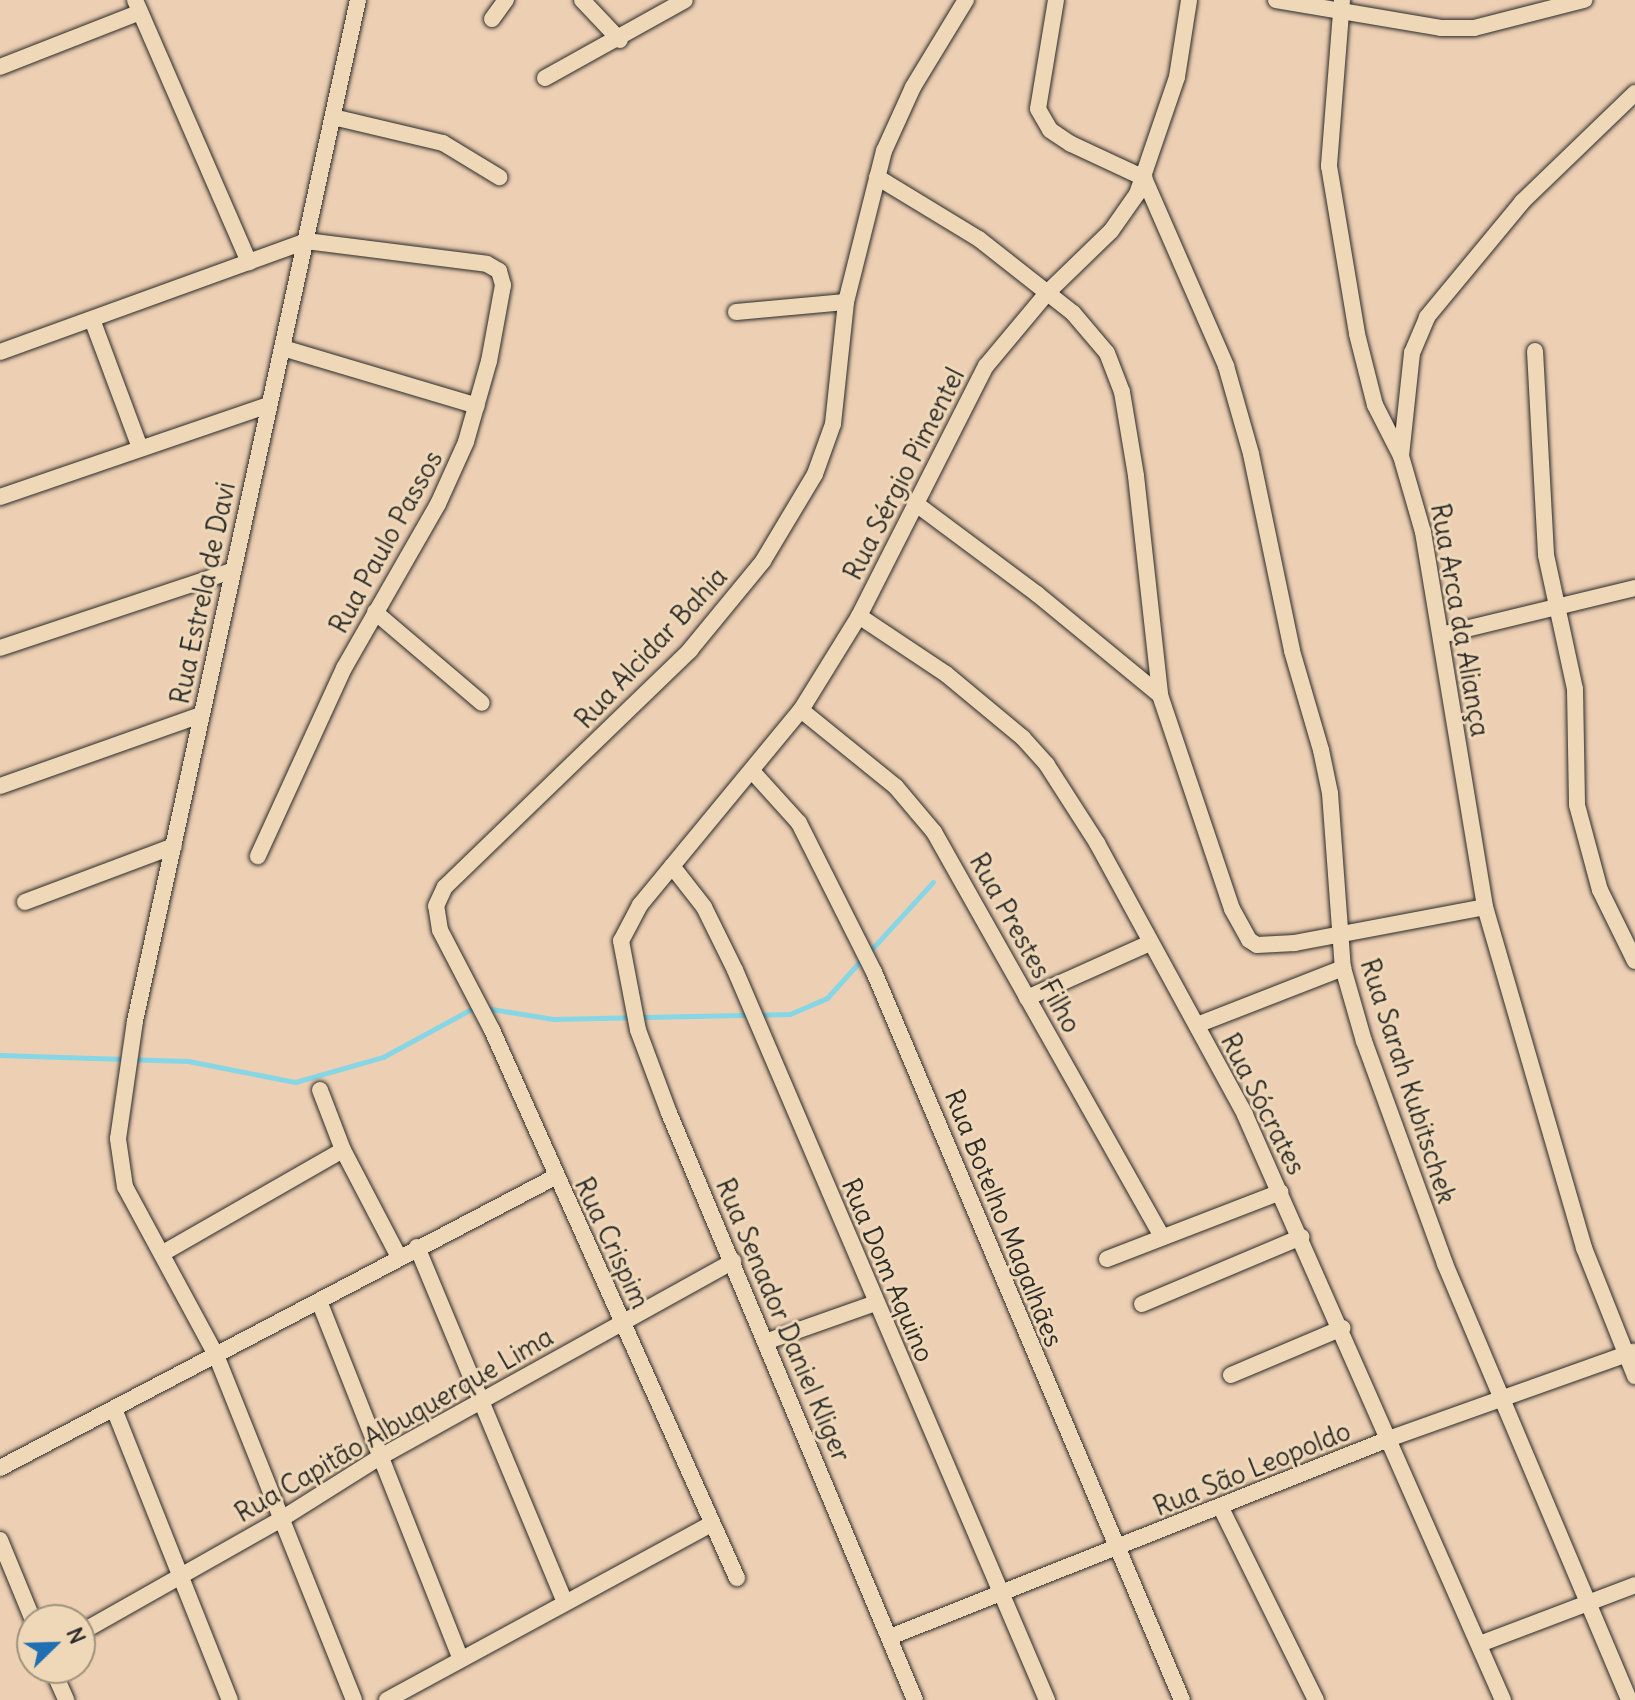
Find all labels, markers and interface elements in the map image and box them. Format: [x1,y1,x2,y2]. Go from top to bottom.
street label: Rua Sérgio Pimentel [837,363,971,585]
street label: Rua Paulo Passos [323,445,449,639]
street label: Rua Estrela de Davi [164,479,242,707]
street label: Rua Arca da Aliança [1424,501,1496,739]
street label: Rua Alcidar Bahia [568,561,734,735]
street label: Rua Prestes Filho [963,848,1087,1038]
street label: Rua Sarah Kubitschek [1354,955,1462,1207]
street label: Rua Sócrates [1214,1028,1312,1180]
street label: Rua Botelho Magalhães [938,1085,1070,1351]
street label: Rua Crispim [568,1172,656,1314]
street label: Rua Senador Daniel Kliger [709,1174,857,1466]
street label: Rua Dom Aquino [835,1174,941,1366]
street label: Rua Capitão Albuquerque Lima [229,1321,559,1529]
street label: Rua São Leopoldo [1149,1415,1355,1523]
north arrow [16,1604,96,1684]
text: N [60,1623,92,1648]

